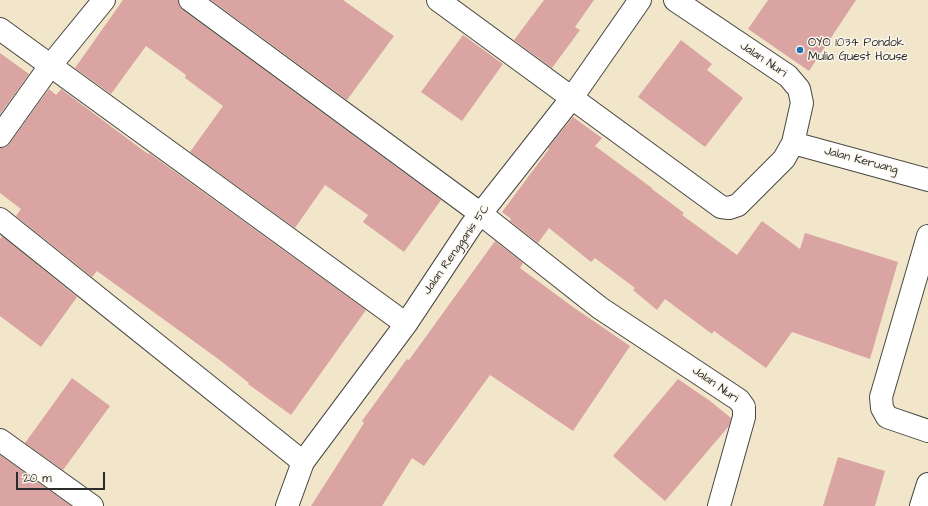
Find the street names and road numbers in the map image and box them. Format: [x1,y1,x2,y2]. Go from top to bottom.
street label: Jalan Nuri [737,39,789,81]
street label: Jalan Keruang [822,144,900,178]
street label: Jalan Rengganis 5C [421,202,493,298]
street label: Jalan Nuri [689,364,741,406]

